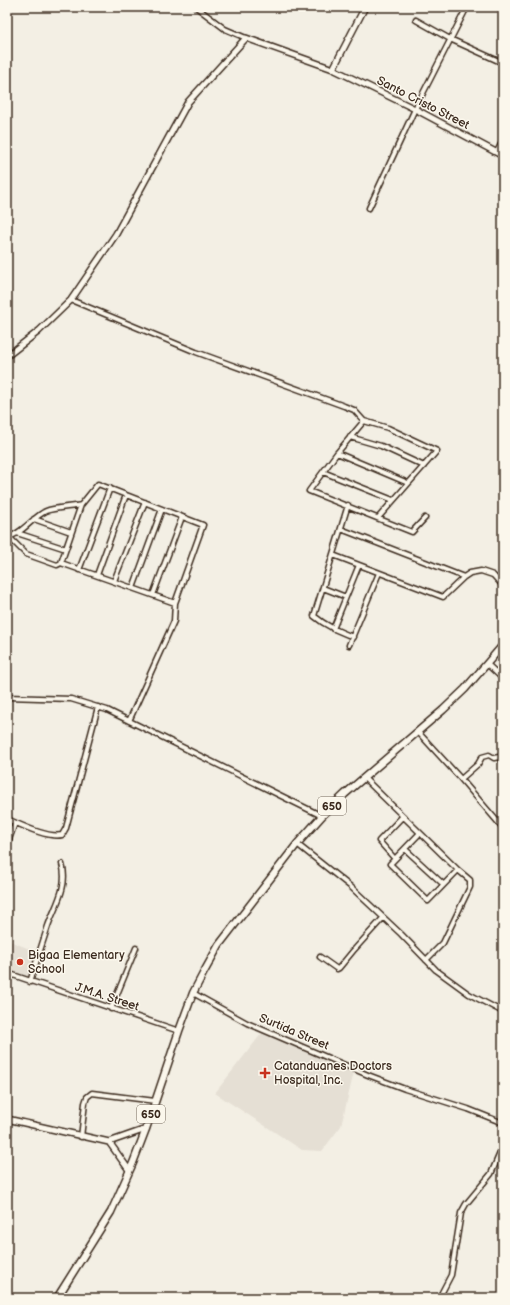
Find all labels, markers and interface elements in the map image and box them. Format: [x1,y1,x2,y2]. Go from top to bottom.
street label: Santo Cristo Street [374,73,472,133]
road number: 650 [318,797,346,815]
place label: Bigaa Elementary School [28,948,125,977]
marker: Bigaa Elementary School [15,957,25,967]
street label: J.M.A. Street [73,980,141,1015]
street label: Surtida Street [257,1011,332,1054]
place label: Catanduanes Doctors Hospital, Inc. [274,1059,392,1088]
marker: Catanduanes Doctors Hospital, Inc. [259,1067,271,1079]
road number: 650 [137,1105,165,1123]

